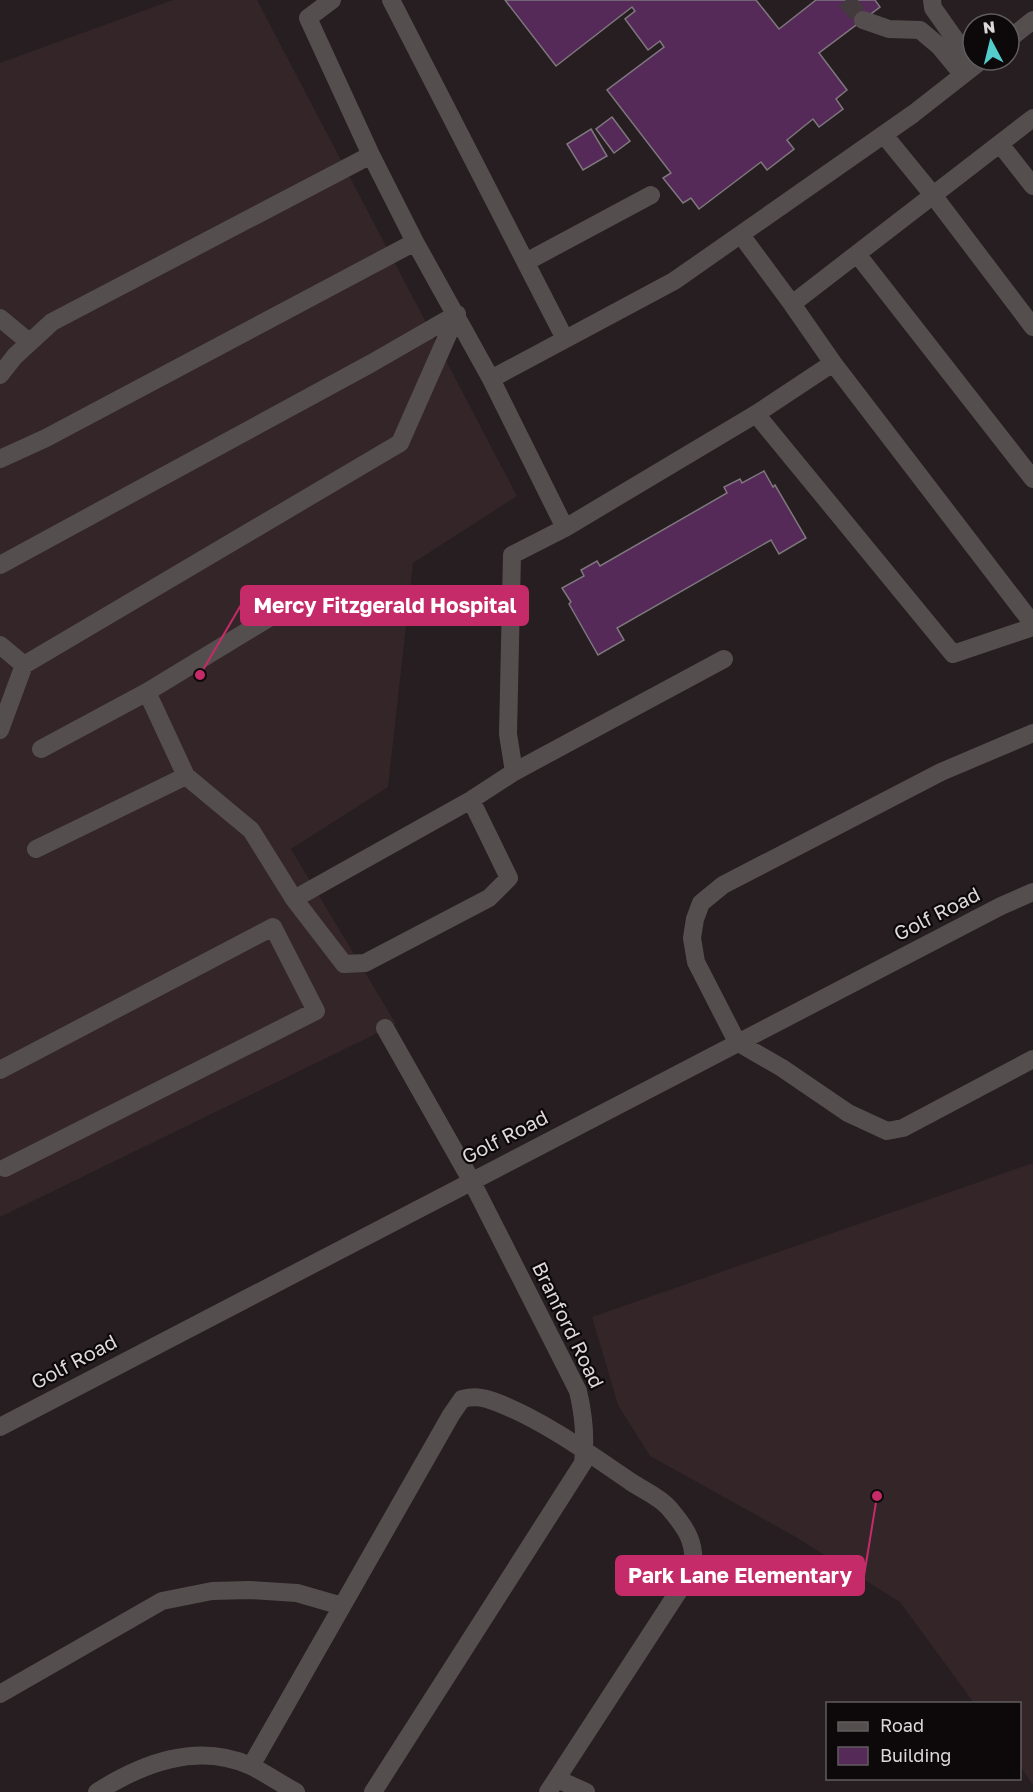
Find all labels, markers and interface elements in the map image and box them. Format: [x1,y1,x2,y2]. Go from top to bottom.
north arrow [961,12,1021,72]
text: N [982,16,996,38]
callout: Mercy Fitzgerald Hospital [241,586,528,625]
text: Mercy Fitzgerald Hospital [253,592,517,618]
street label: Golf Road [889,881,984,945]
street label: Golf Road [457,1104,552,1168]
street label: Branford Road [528,1257,610,1392]
street label: Golf Road [27,1329,120,1394]
callout: Park Lane Elementary [616,1556,864,1595]
text: Park Lane Elementary [628,1562,852,1588]
legend [826,1702,1021,1780]
text: Road [880,1714,924,1736]
text: Building [880,1744,951,1766]

